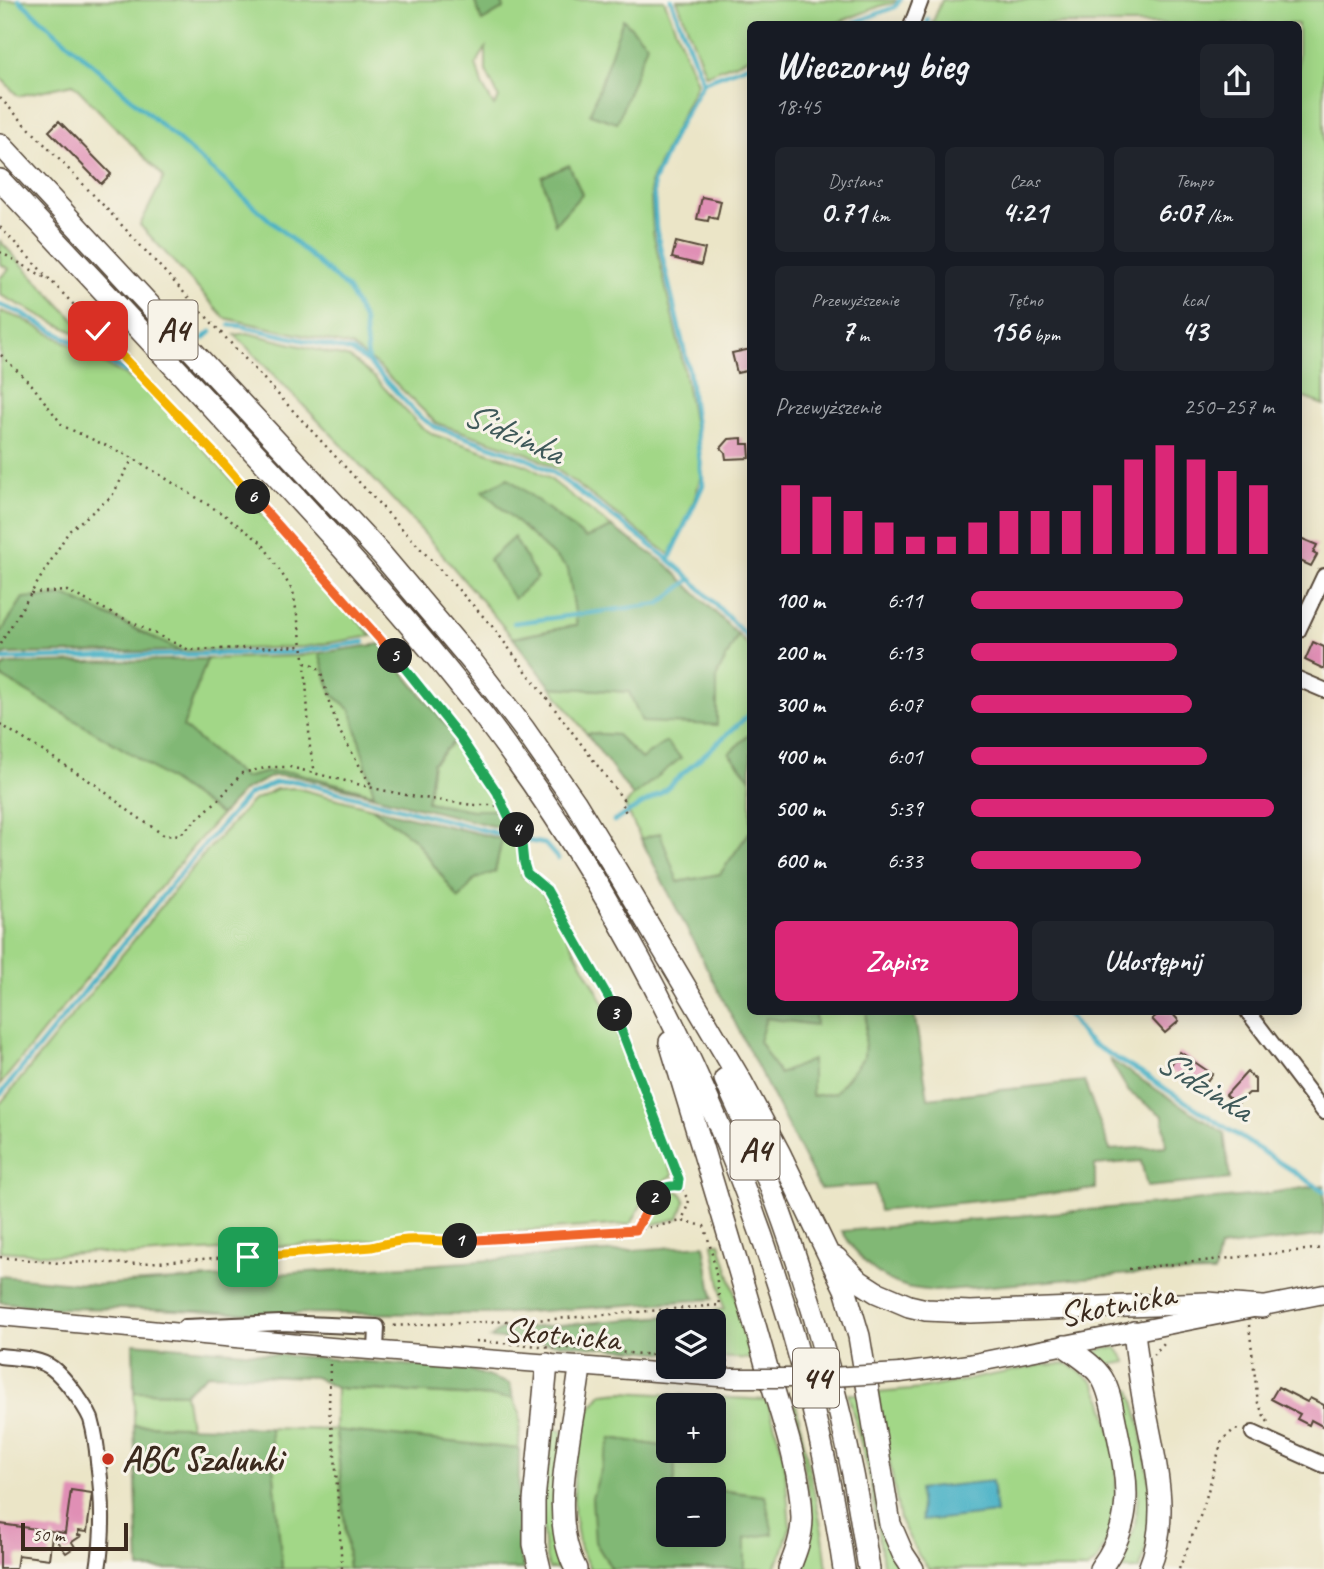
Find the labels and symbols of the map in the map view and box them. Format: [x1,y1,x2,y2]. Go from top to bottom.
road number: A4 [148,300,198,360]
pin [68,301,128,361]
water label: Sidzinka [457,389,575,476]
pin: 6 [236,480,270,514]
pin: 5 [378,638,412,674]
pin: 4 [500,812,534,848]
pin: 3 [598,996,632,1032]
water label: Sidzinka [1148,1036,1265,1134]
road number: A4 [730,1120,780,1180]
pin: 2 [636,1180,672,1216]
pin: 1 [442,1224,477,1258]
pin [218,1227,278,1287]
street label: Skotnicka [1056,1270,1181,1337]
street label: Skotnicka [502,1307,625,1362]
road number: 44 [793,1348,839,1408]
place label: ABC Szalunki [122,1437,287,1482]
marker: ABC Szalunki [100,1451,116,1467]
scale bar [21,1520,128,1552]

